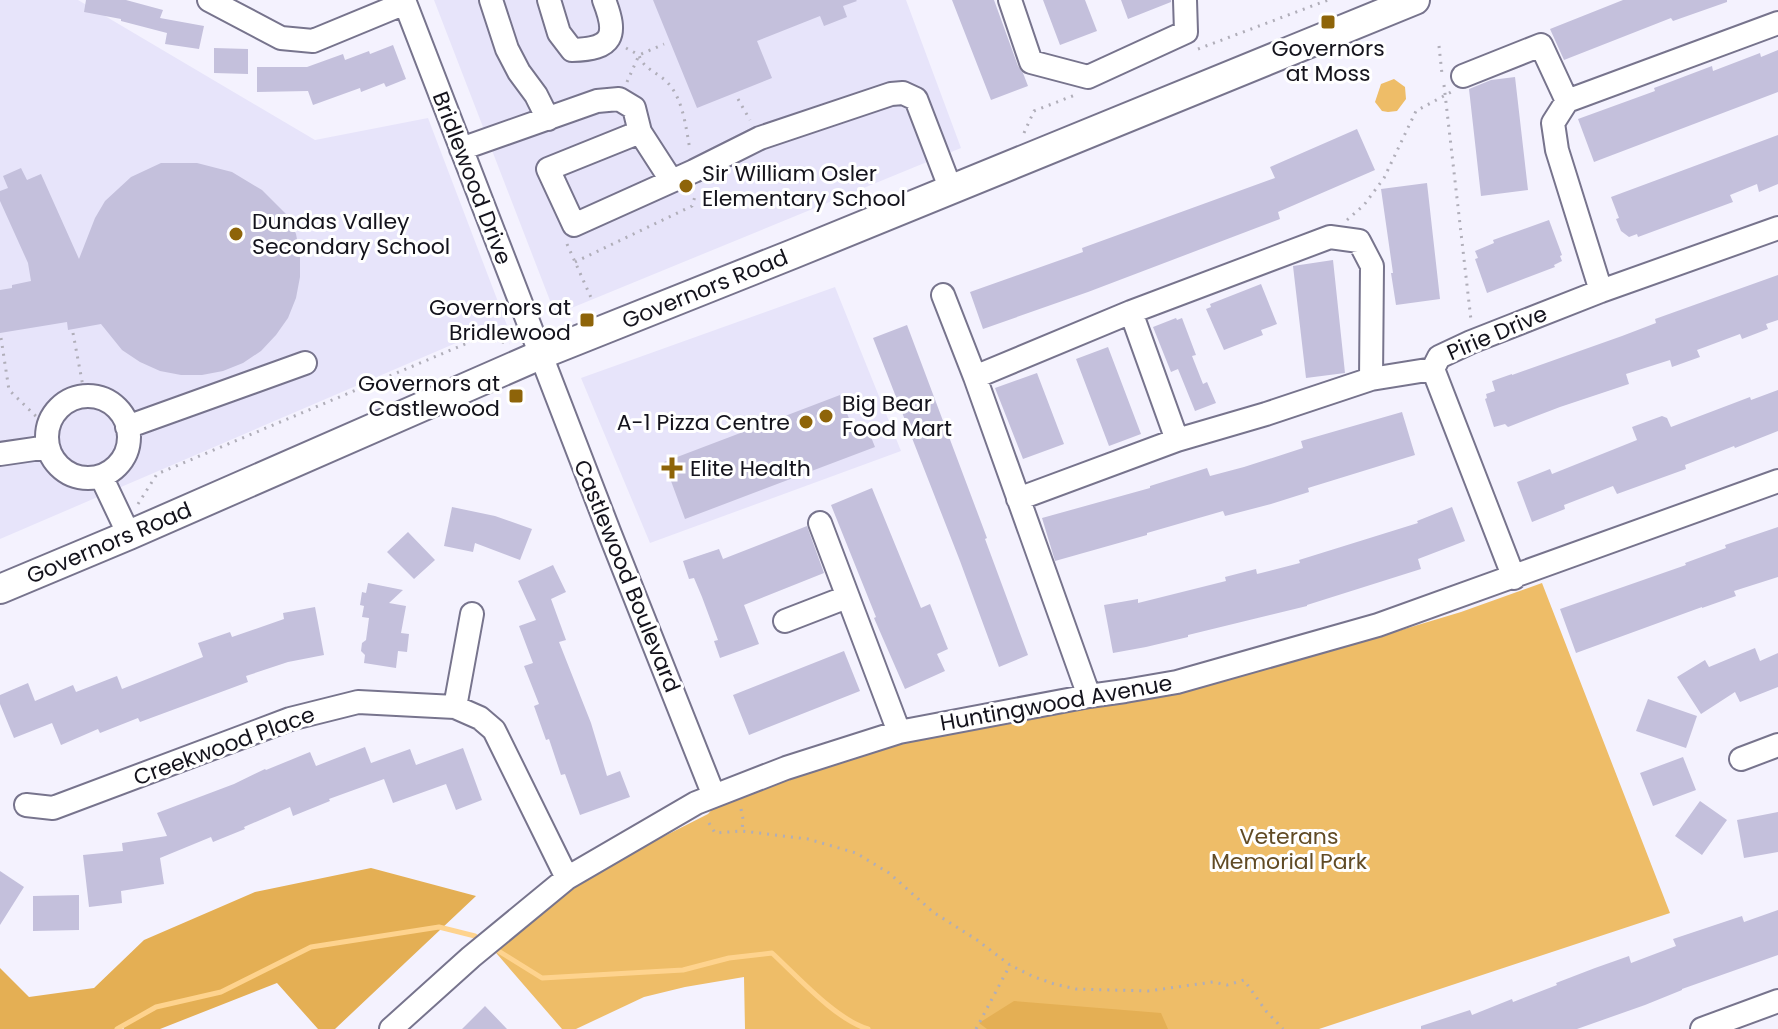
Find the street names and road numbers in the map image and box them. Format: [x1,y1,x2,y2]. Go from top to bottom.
street label: Bridlewood Drive [425,87,519,269]
street label: Governors Road [617,242,793,336]
street label: Pirie Drive [1442,298,1552,368]
street label: Castlewood Boulevard [566,455,688,697]
street label: Governors Road [22,494,196,592]
street label: Huntingwood Avenue [937,667,1175,739]
street label: Creekwood Place [129,699,319,793]

